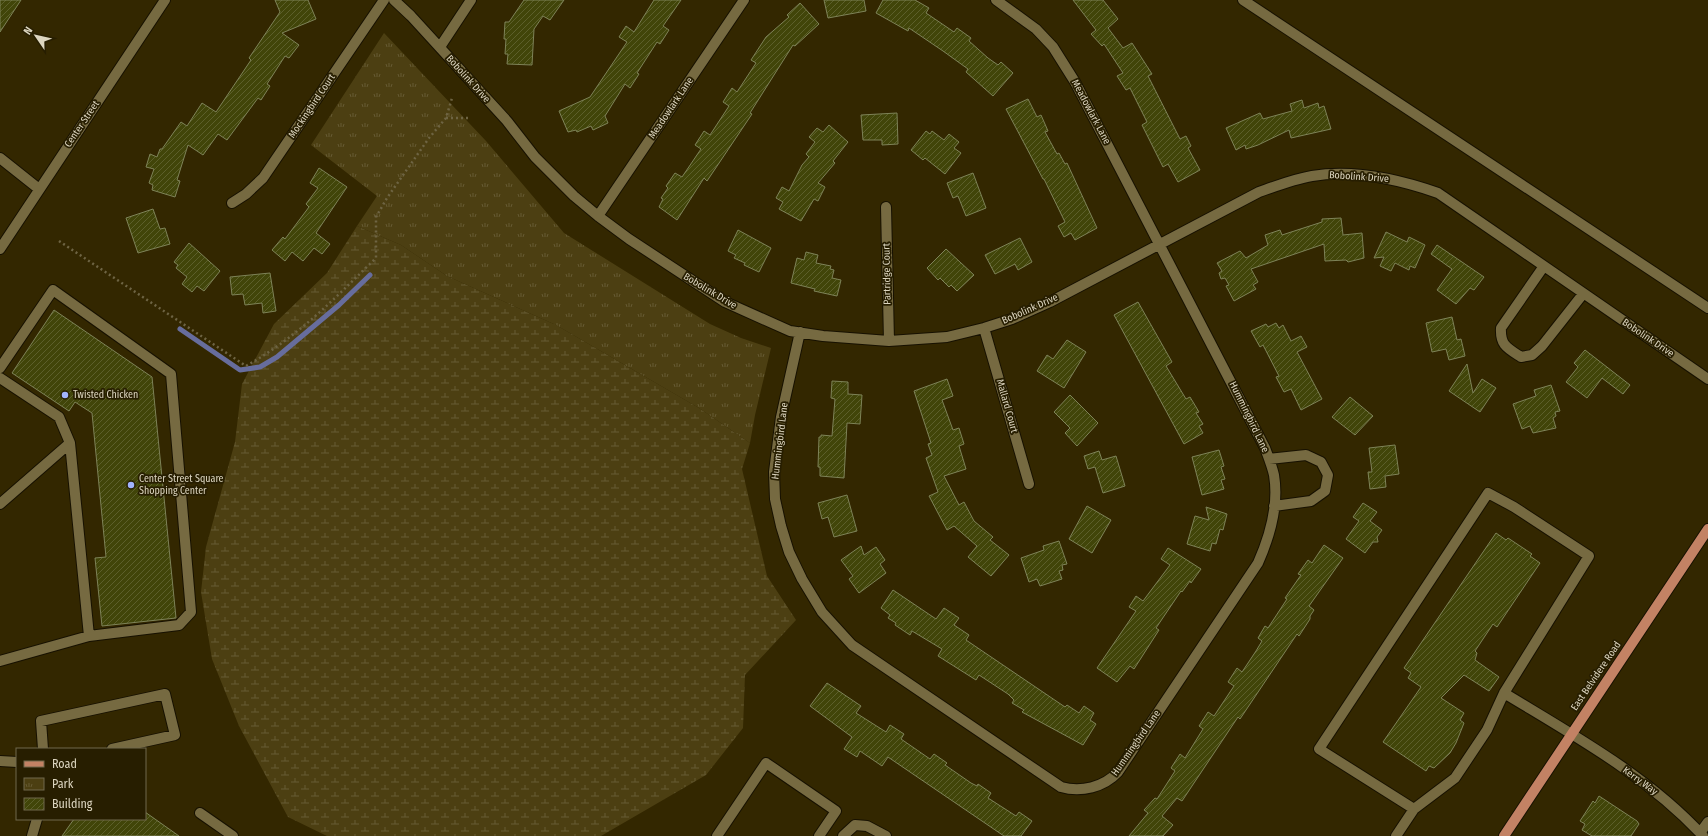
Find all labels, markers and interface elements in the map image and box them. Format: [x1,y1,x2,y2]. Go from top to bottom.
north arrow [16,16,56,56]
text: N [21,24,35,37]
street label: Bobolink Drive [443,53,493,105]
street label: Mockingbird Court [286,71,338,140]
street label: Meadowlark Lane [646,75,696,141]
street label: Meadowlark Lane [1069,78,1113,146]
street label: Center Street [62,98,102,150]
street label: Bobolink Drive [1329,169,1389,185]
street label: Partridge Court [880,242,894,305]
street label: Bobolink Drive [681,270,739,312]
street label: Bobolink Drive [1000,291,1060,327]
street label: Bobolink Drive [1620,316,1676,360]
street label: Mallard Court [994,378,1021,435]
street label: Hummingbird Lane [1227,380,1271,454]
place label: Twisted Chicken [73,389,138,401]
marker: Twisted Chicken [60,390,70,400]
street label: Hummingbird Lane [769,402,791,480]
place label: Center Street Square Shopping Center [139,473,224,497]
marker: Center Street Square Shopping Center [126,480,136,490]
street label: East Belvidere Road [1568,639,1624,713]
street label: Hummingbird Lane [1109,708,1163,778]
legend [16,748,146,820]
text: Road [52,757,77,771]
street label: Kerry Way [1620,764,1660,798]
text: Park [52,777,74,791]
text: Building [52,797,93,811]

